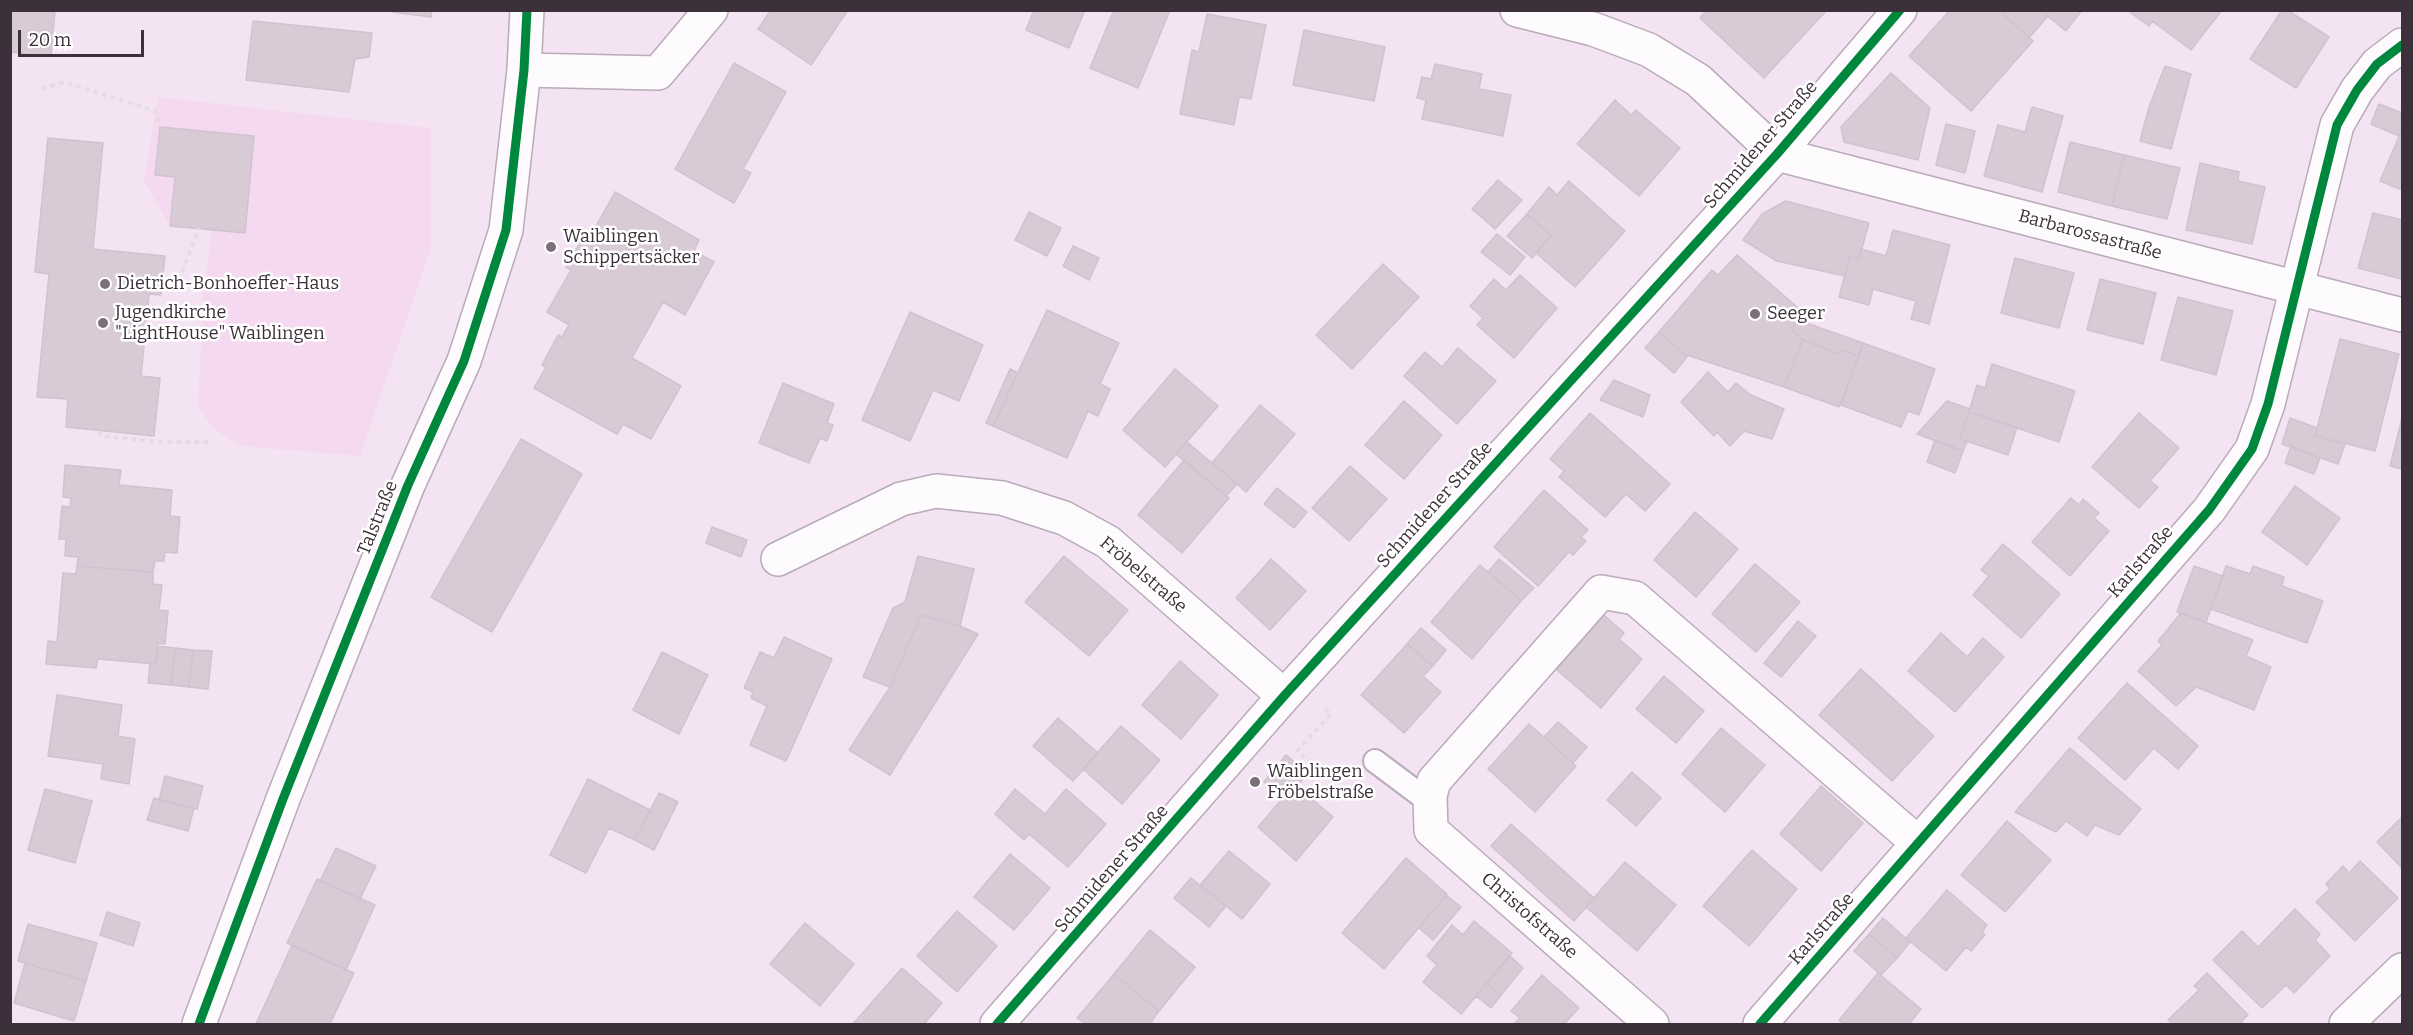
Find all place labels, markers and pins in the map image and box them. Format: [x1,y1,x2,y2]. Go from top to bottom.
place label: Waiblingen Schippertsäcker [563,226,699,268]
marker: Waiblingen Schippertsäcker [544,240,558,254]
place label: Dietrich-Bonhoeffer-Haus [117,273,339,295]
marker: Dietrich-Bonhoeffer-Haus [98,277,112,291]
place label: Jugendkirche "LightHouse" Waiblingen [115,302,325,344]
place label: Seeger [1767,303,1825,325]
marker: Seeger [1748,307,1762,321]
marker: Jugendkirche "LightHouse" Waiblingen [96,316,110,330]
place label: Waiblingen Fröbelstraße [1267,761,1374,804]
marker: Waiblingen Fröbelstraße [1248,775,1262,789]

